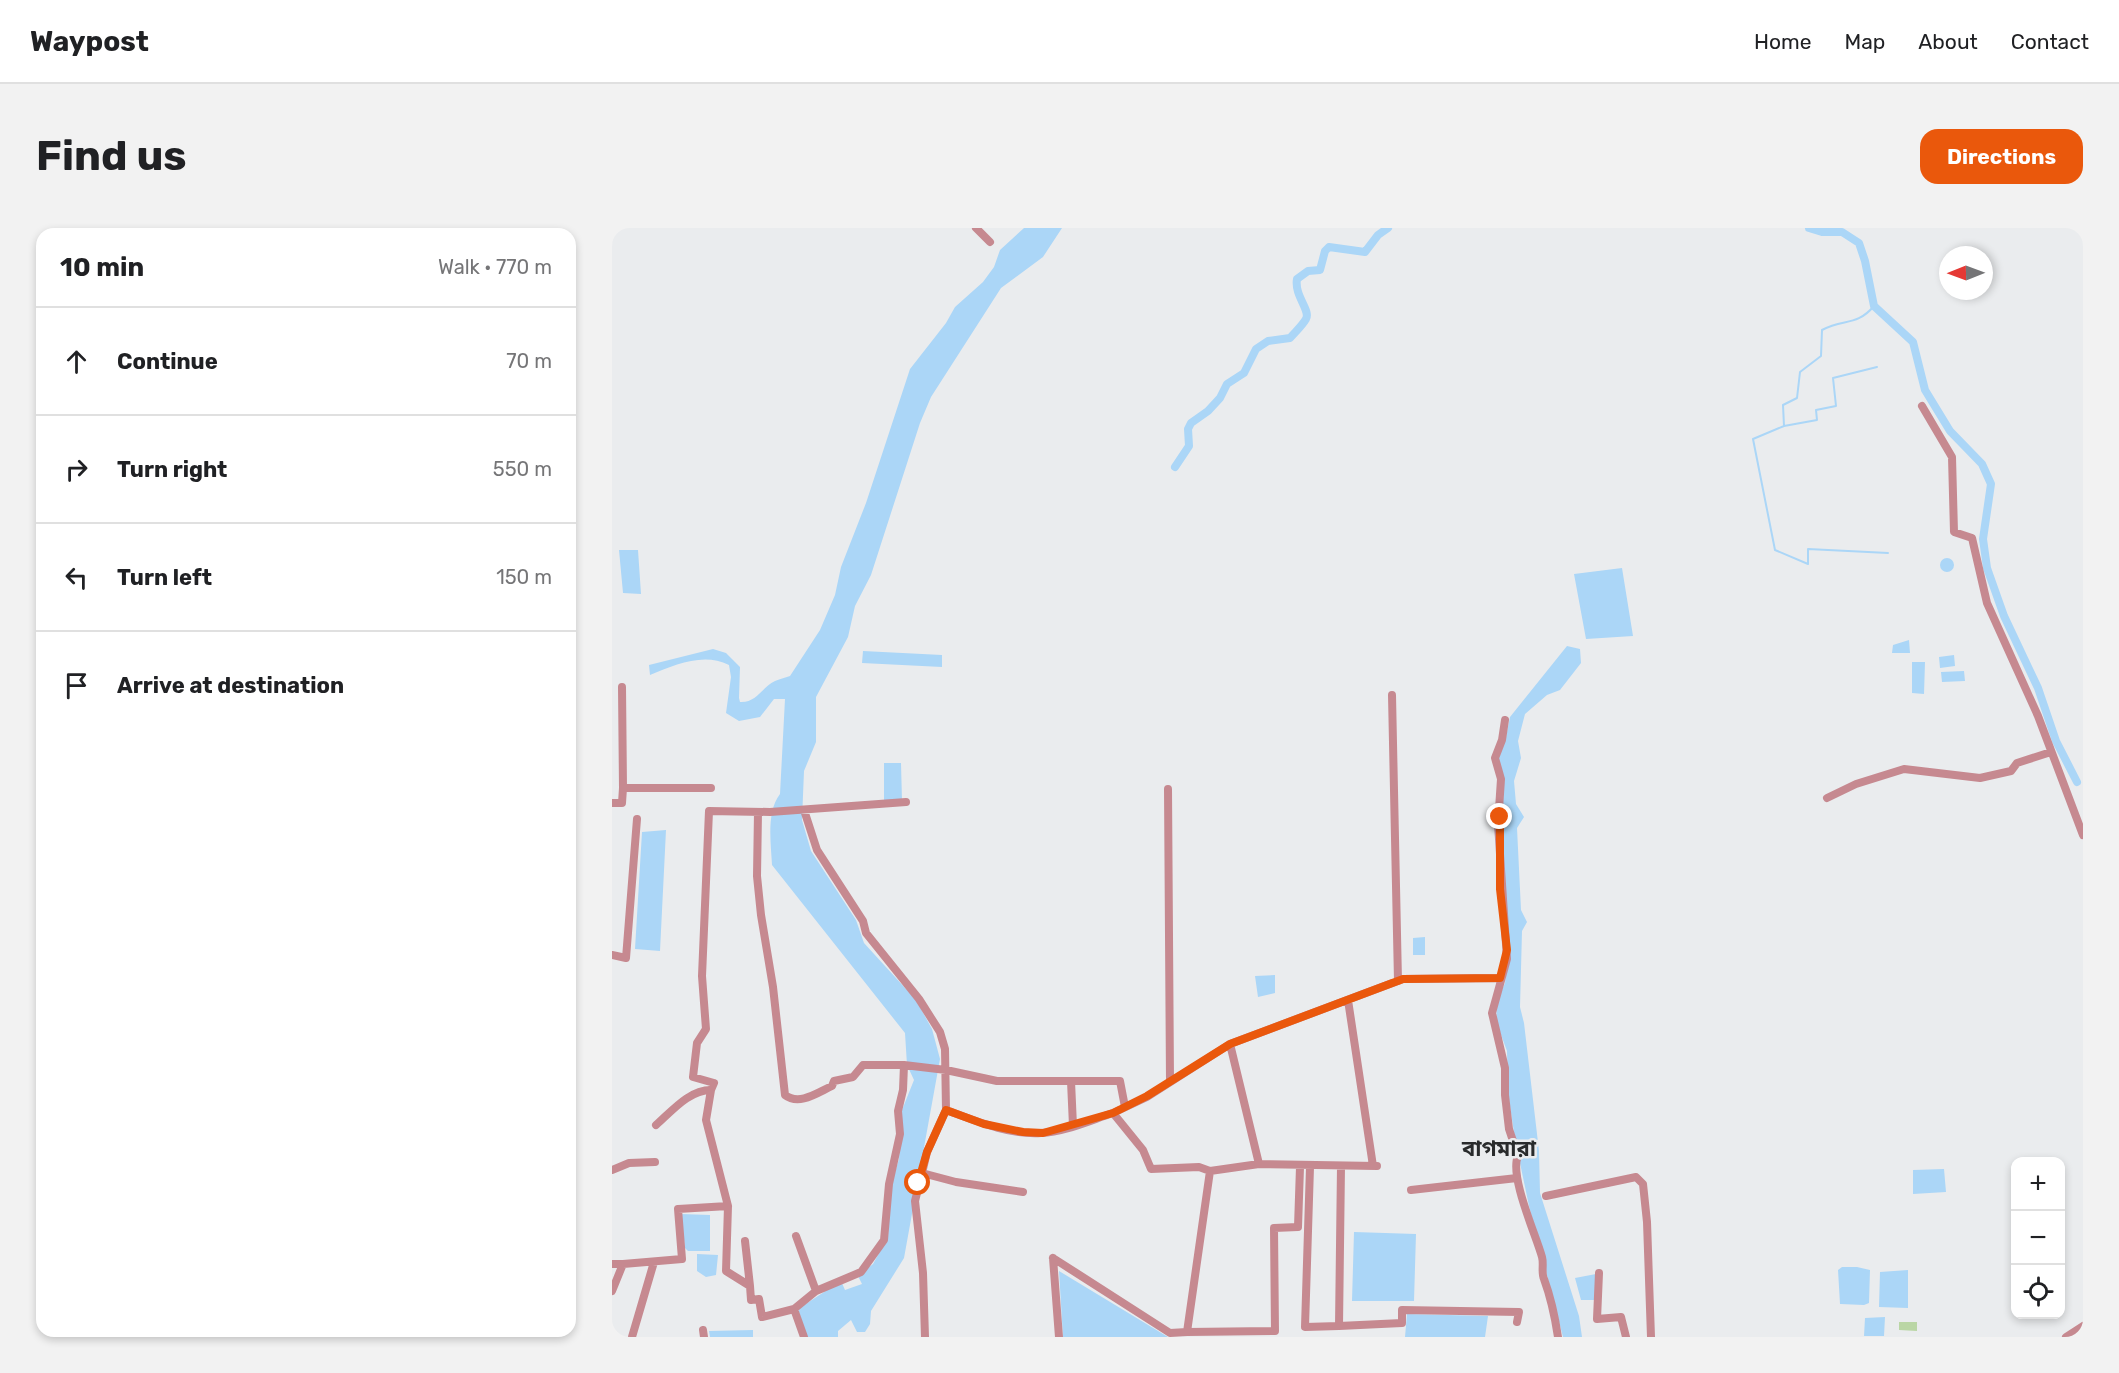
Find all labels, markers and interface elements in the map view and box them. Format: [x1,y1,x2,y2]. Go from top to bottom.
text: Waypost [30,25,149,58]
text: Home [1754,29,1811,54]
text: Map [1844,29,1885,54]
text: About [1918,29,1978,54]
text: Contact [2011,29,2089,54]
button: Directions [1920,129,2083,184]
text: Find us [36,131,187,181]
north arrow [1939,246,1993,300]
text: 10 min [60,252,144,283]
text: Walk · 770 m [438,255,552,279]
icon: ahead [60,345,93,378]
text: Continue [117,348,218,375]
text: 70 m [506,349,552,373]
icon: right [60,453,93,486]
text: Turn right [117,456,227,483]
text: 550 m [493,457,552,481]
icon: left [60,561,93,594]
text: Turn left [117,564,212,591]
text: 150 m [496,565,552,589]
icon: arrive [60,669,93,702]
text: Arrive at destination [117,672,344,699]
route end [1486,803,1512,829]
district label: বাগমারা [1461,1135,1537,1162]
map controls [2011,1157,2065,1319]
button: + [2011,1157,2065,1211]
route start [904,1169,930,1195]
button: − [2011,1211,2065,1265]
button: locate [2011,1265,2065,1319]

